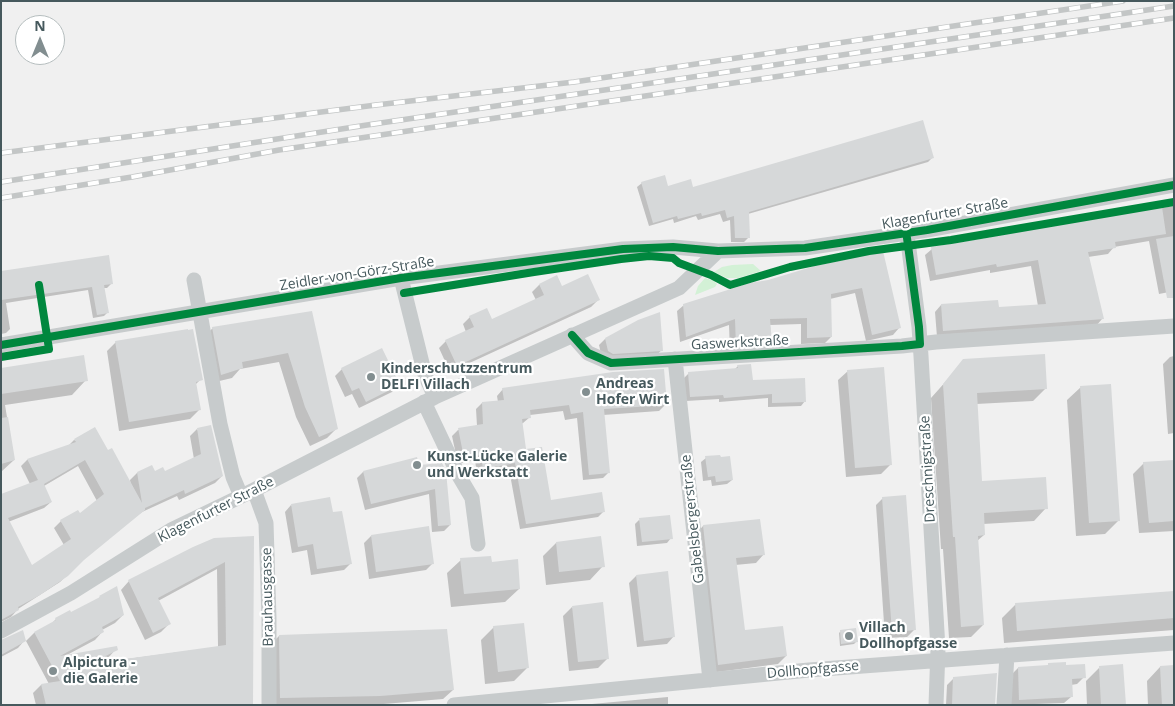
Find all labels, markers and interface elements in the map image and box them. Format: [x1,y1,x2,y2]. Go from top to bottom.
north arrow [15,15,65,65]
text: N [34,16,46,35]
street label: Klagenfurter Straße [881,195,1009,233]
street label: Zeidler-von-Görz-Straße [279,253,435,295]
street label: Gaswerkstraße [691,332,789,354]
place label: Kinderschutzzentrum DELFI Villach [381,361,532,394]
marker: Kinderschutzzentrum DELFI Villach [365,371,377,383]
place label: Andreas Hofer Wirt [596,376,669,408]
marker: Andreas Hofer Wirt [580,386,592,398]
street label: Dreschnigstraße [917,415,939,523]
place label: Kunst-Lücke Galerie und Werkstatt [427,449,567,482]
street label: Gabelsbergerstraße [678,454,708,584]
marker: Kunst-Lücke Galerie und Werkstatt [411,459,423,471]
street label: Klagenfurter Straße [155,473,277,547]
street label: Brauhausgasse [259,547,277,647]
place label: Villach Dollhopfgasse [859,620,957,652]
marker: Villach Dollhopfgasse [843,630,855,642]
place label: Alpictura - die Galerie [63,655,138,688]
street label: Dollhopfgasse [766,658,860,682]
marker: Alpictura - die Galerie [47,665,59,677]

